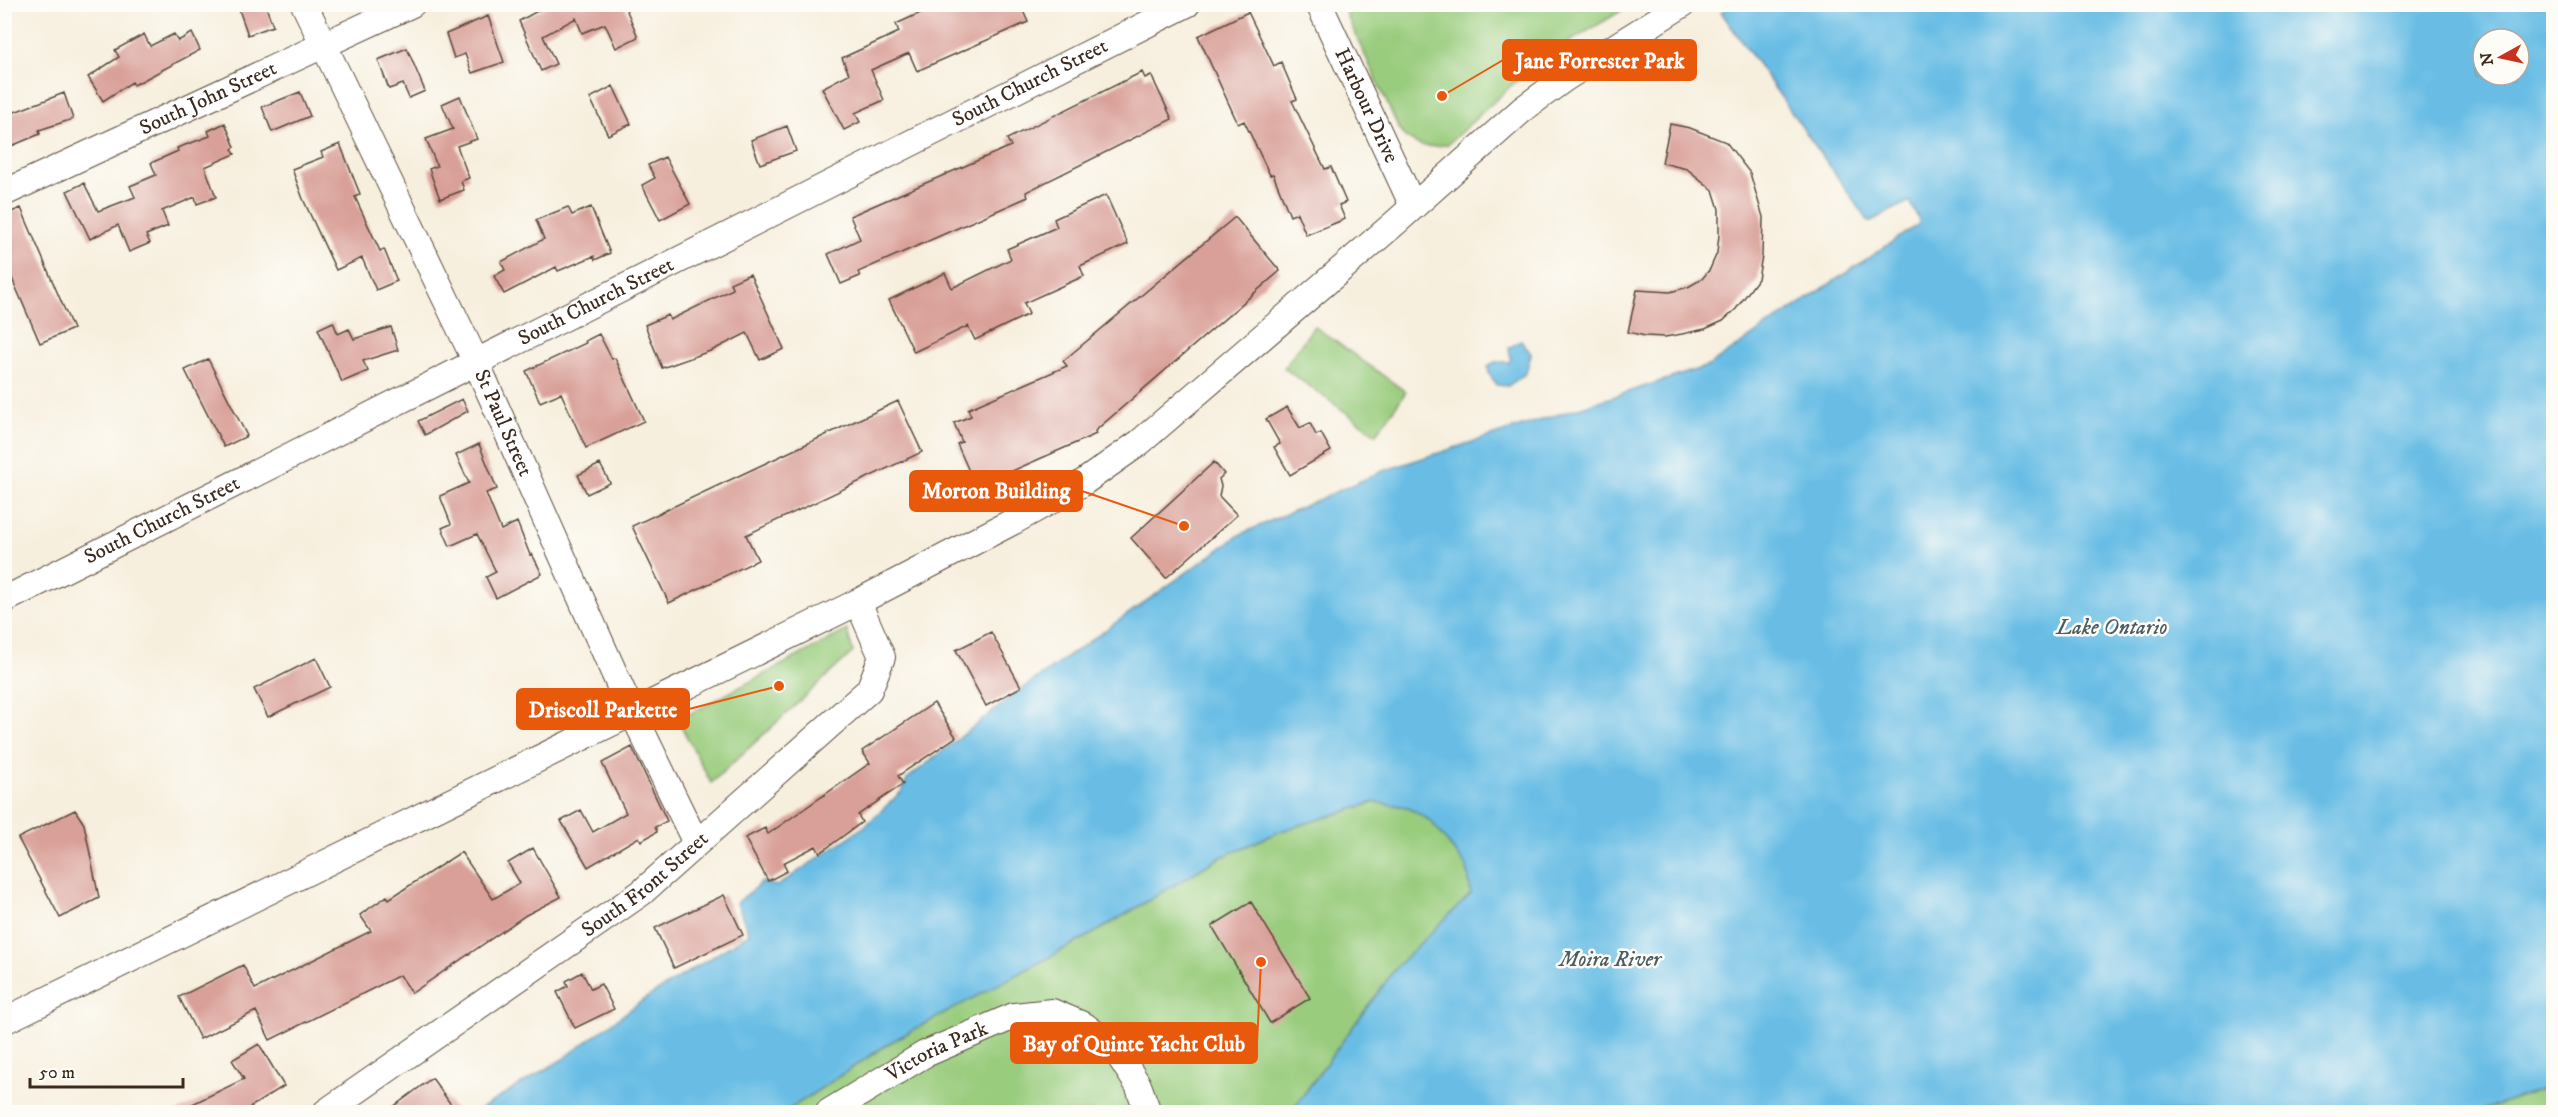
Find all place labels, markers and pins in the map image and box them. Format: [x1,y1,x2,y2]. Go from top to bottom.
callout: Jane Forrester Park [1503,40,1696,80]
callout: Morton Building [910,471,1082,511]
callout: Driscoll Parkette [517,689,689,729]
callout: Bay of Quinte Yacht Club [1011,1023,1257,1063]

